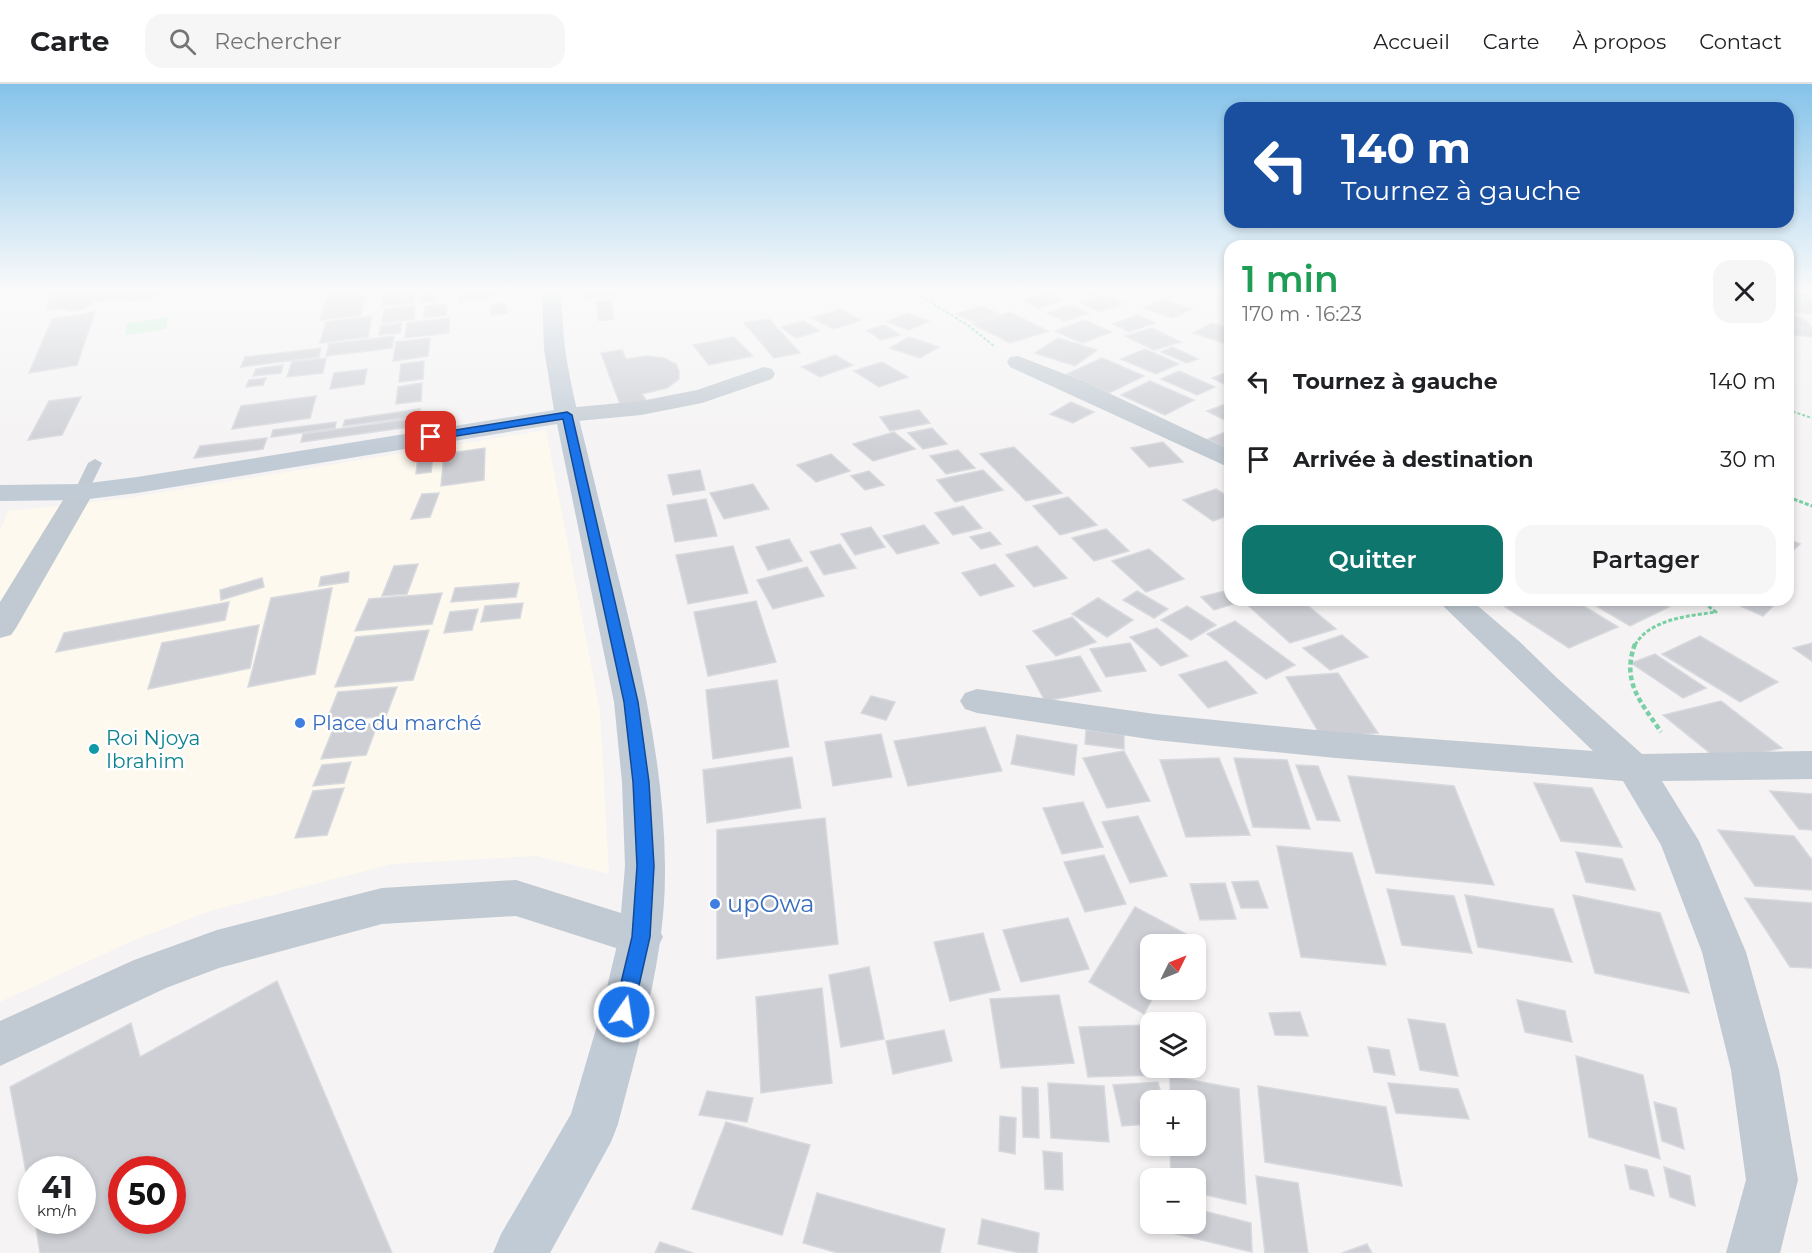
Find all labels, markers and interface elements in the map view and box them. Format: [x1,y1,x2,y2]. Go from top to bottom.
search box [145,14,565,68]
text: Carte [30,24,109,58]
icon: search [166,25,199,58]
text: Rechercher [214,28,342,55]
text: Accueil [1373,29,1450,54]
text: Carte [1483,29,1539,54]
text: À propos [1572,29,1666,54]
text: Contact [1699,29,1782,54]
text: 140 m [1341,122,1471,174]
icon: left [1242,126,1320,204]
text: Tournez à gauche [1341,174,1581,207]
text: 1 min [1242,257,1339,301]
button: close [1713,260,1776,323]
text: 170 m · 16:23 [1242,302,1362,326]
icon: left [1242,365,1275,398]
text: Tournez à gauche [1293,368,1498,395]
text: 140 m [1710,368,1776,395]
pin [405,411,456,462]
icon: arrive [414,420,447,453]
icon: arrive [1242,443,1275,476]
text: Arrivée à destination [1293,446,1533,473]
text: 30 m [1720,446,1776,473]
button: Quitter [1242,525,1503,594]
button: Partager [1515,525,1776,594]
place label: Place du marché [312,711,482,735]
marker: Place du marché [293,716,307,730]
place label: Roi Njoya Ibrahim [106,726,200,773]
marker: Roi Njoya Ibrahim [87,742,101,756]
place label: upOwa [727,889,814,918]
marker: upOwa [708,897,722,911]
north arrow [1140,934,1206,1000]
map controls [1140,934,1206,1234]
position arrow [592,980,656,1044]
button: layers [1140,1012,1206,1078]
button: + [1140,1090,1206,1156]
speed limit sign: 50 [108,1156,186,1234]
button: − [1140,1168,1206,1234]
text: 41 [41,1169,73,1206]
text: km/h [37,1201,77,1220]

